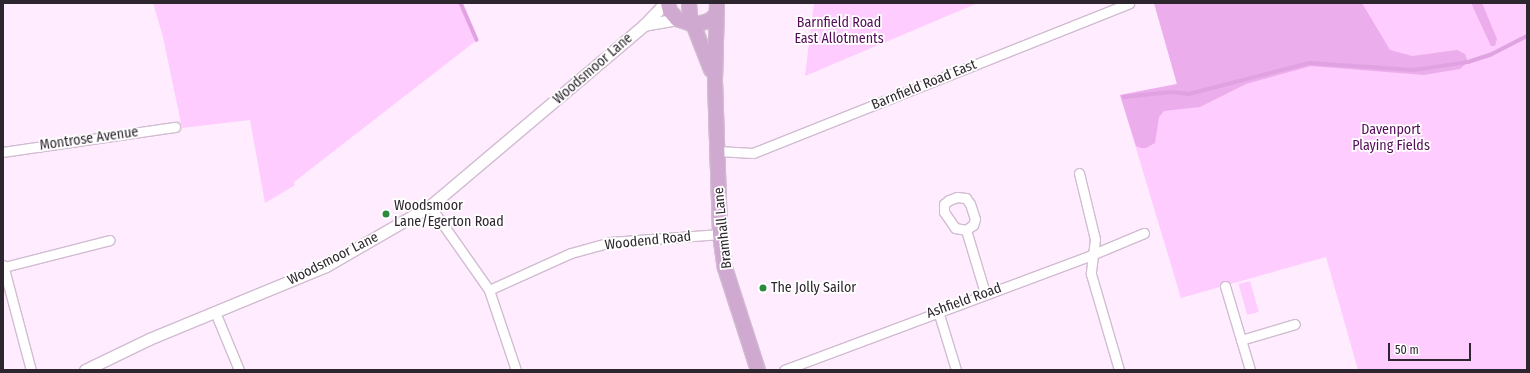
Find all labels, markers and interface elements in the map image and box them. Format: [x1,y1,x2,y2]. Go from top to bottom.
park label: Barnfield Road East Allotments [794,15,884,48]
street label: Woodsmoor Lane [550,30,636,108]
street label: Barnfield Road East [869,56,979,114]
park label: Davenport Playing Fields [1352,122,1430,154]
street label: Montrose Avenue [39,124,139,154]
street label: Bramhall Lane [710,186,736,270]
place label: Woodsmoor Lane/Egerton Road [394,198,504,230]
marker: Woodsmoor Lane/Egerton Road [381,209,391,219]
street label: Woodend Road [604,228,692,254]
street label: Woodsmoor Lane [285,229,381,289]
place label: The Jolly Sailor [771,280,856,296]
street label: Ashfield Road [924,280,1004,322]
marker: The Jolly Sailor [758,283,768,293]
scale bar [1390,335,1473,361]
text: 50 m [1395,343,1419,357]

